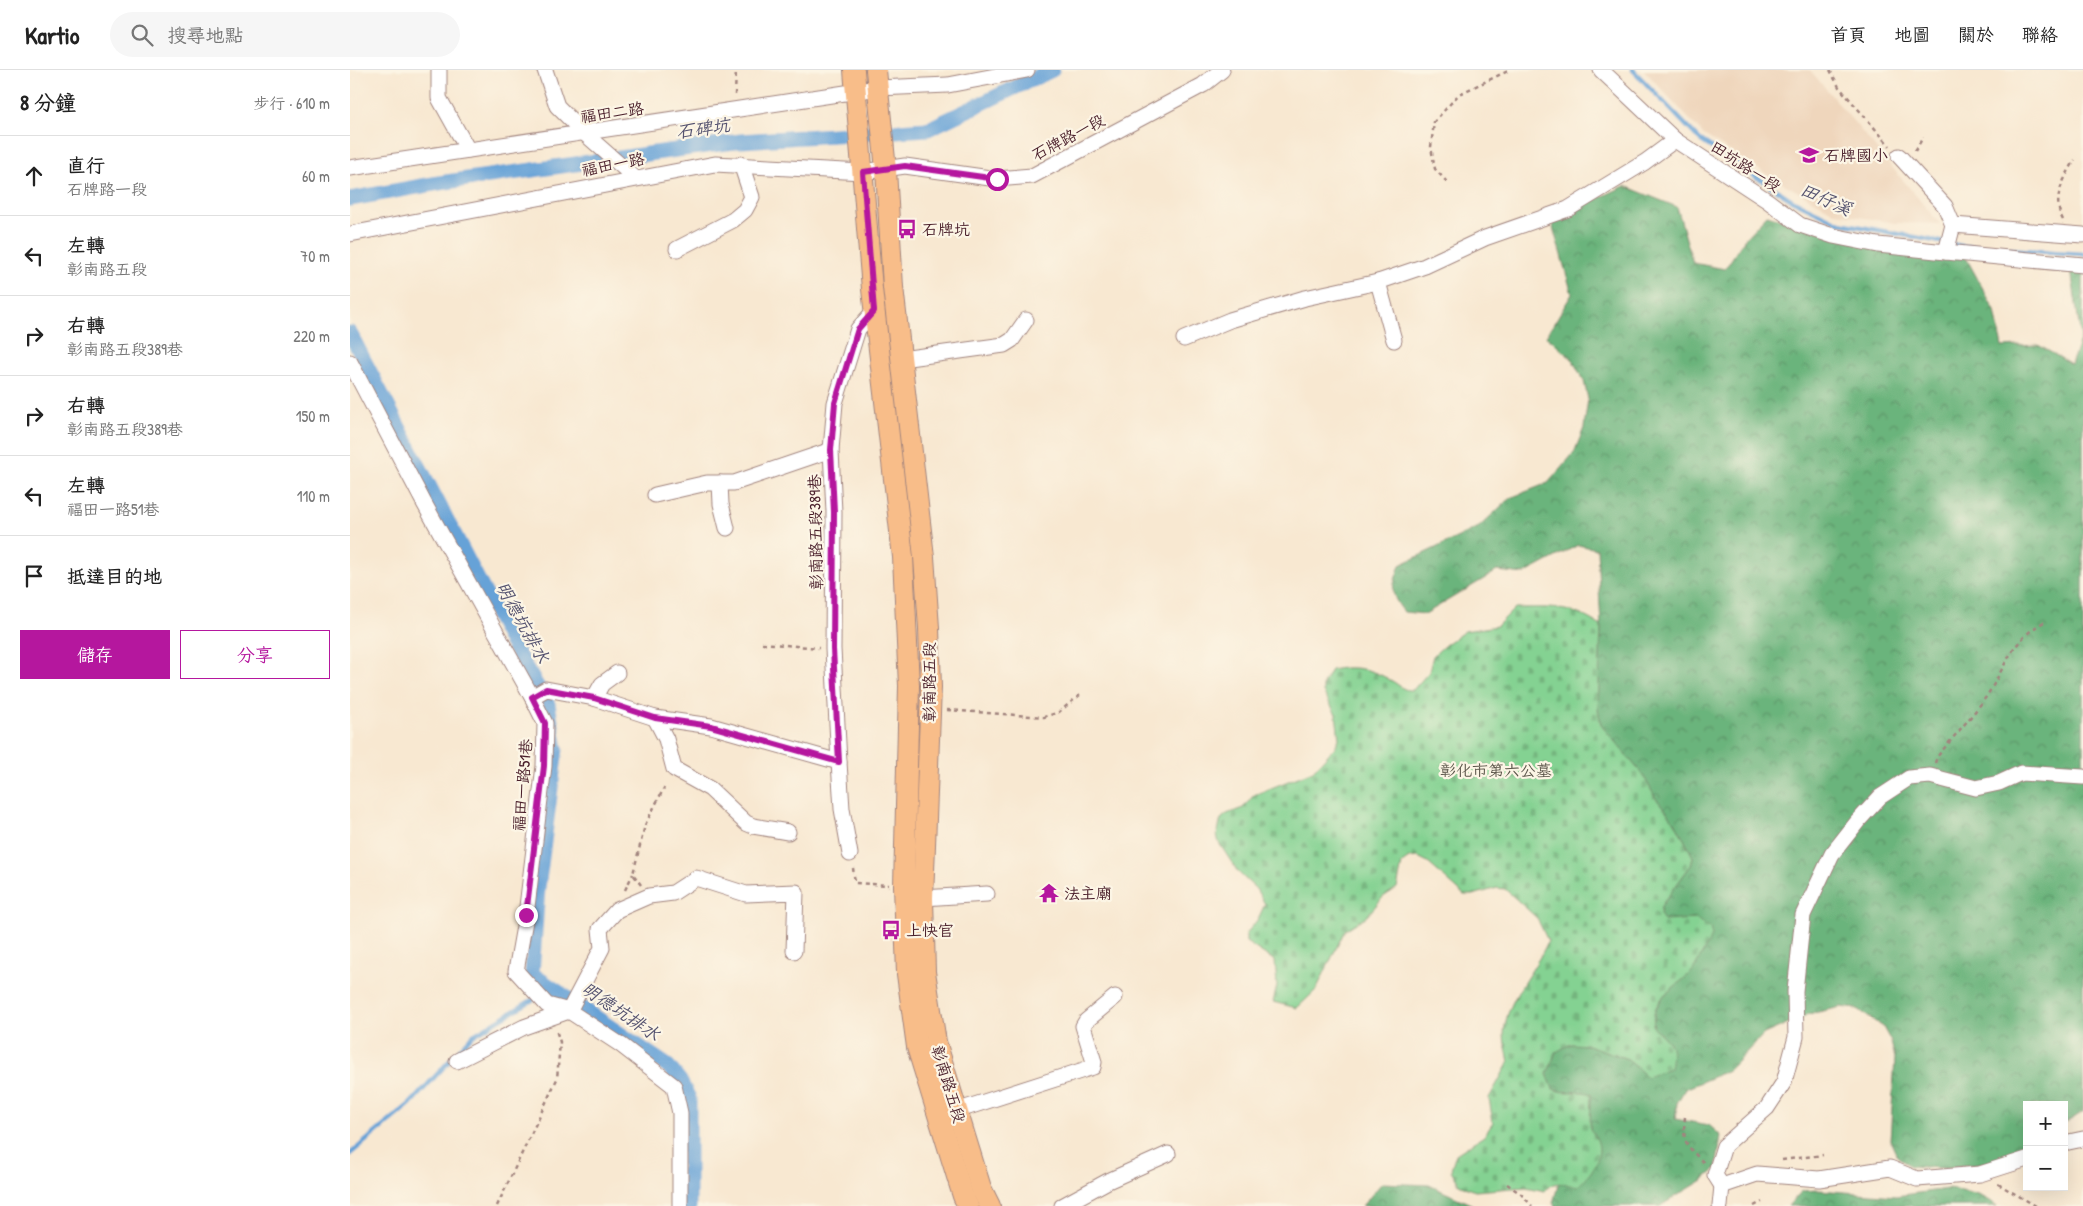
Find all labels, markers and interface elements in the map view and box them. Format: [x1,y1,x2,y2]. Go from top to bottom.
search box [110,12,460,57]
text: Kartio [25,19,80,51]
icon: search [128,21,156,49]
text: 搜尋地點 [168,22,244,48]
text: 首頁 [1830,22,1866,47]
text: 地圖 [1894,22,1930,47]
text: 關於 [1958,22,1994,47]
text: 聯絡 [2022,22,2058,47]
text: 8 分鐘 [20,88,76,117]
text: 步行 · 610 m [254,92,330,114]
street label: 福田二路 [579,97,645,127]
street label: 石牌路一段 [1028,109,1108,165]
water label: 石碑坑 [675,112,733,144]
street label: 田坑路一段 [1706,135,1786,197]
school or university icon: 石牌國小 [1798,144,1820,166]
place label: 石牌國小 [1824,144,1888,166]
street label: 福田一路 [579,147,647,181]
text: 直行 [67,152,105,178]
icon: ahead [20,162,48,190]
text: 60 m [302,165,330,187]
route start [986,168,1009,191]
water label: 田仔溪 [1796,177,1857,222]
text: 石牌路一段 [67,178,147,200]
bus stop icon: 石牌坑 [896,218,918,240]
place label: 石牌坑 [922,218,970,240]
text: 左轉 [67,232,105,258]
icon: left [20,242,48,270]
text: 70 m [300,245,330,267]
text: 彰南路五段 [67,258,147,280]
text: 右轉 [67,312,105,338]
icon: right [20,322,48,350]
text: 220 m [293,325,330,347]
text: 彰南路五段389巷 [67,338,183,360]
text: 右轉 [67,392,105,418]
icon: right [20,402,48,430]
text: 150 m [296,405,330,427]
text: 彰南路五段389巷 [67,418,183,440]
text: 左轉 [67,472,105,498]
street label: 彰南路五段389巷 [803,474,827,590]
icon: left [20,482,48,510]
text: 110 m [297,485,330,507]
text: 福田一路51巷 [67,498,160,520]
icon: arrive [20,562,48,590]
text: 抵達目的地 [67,563,162,589]
water label: 明德坑排水 [490,577,556,668]
button: 儲存 [20,630,170,679]
button: 分享 [180,630,330,679]
street label: 彰南路五段 [918,642,940,722]
street label: 福田一路51巷 [507,738,537,832]
park label: 彰化市第六公墓 [1440,759,1552,781]
temple icon: 法主廟 [1038,882,1060,904]
place label: 法主廟 [1064,882,1112,904]
route end [515,904,538,927]
bus stop icon: 上快官 [880,919,902,941]
place label: 上快官 [906,919,954,941]
water label: 明德坑排水 [577,975,666,1047]
street label: 彰南路五段 [927,1043,971,1125]
map controls [2023,1101,2068,1191]
button: + [2023,1101,2068,1146]
button: − [2023,1146,2068,1191]

